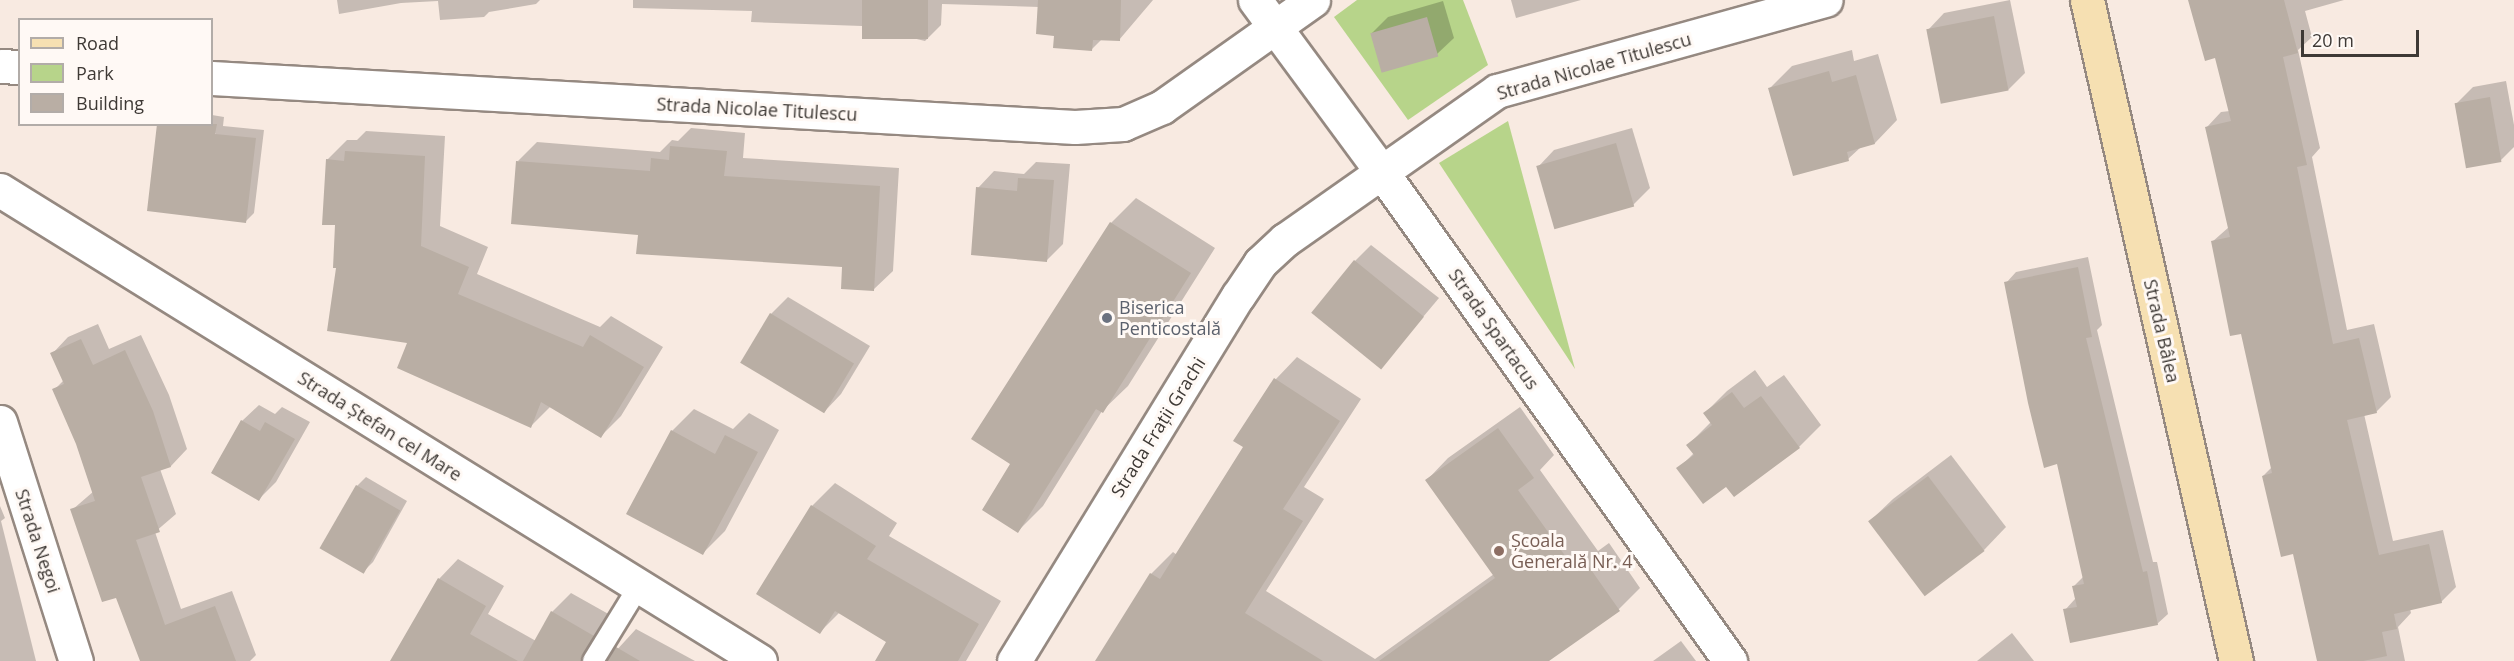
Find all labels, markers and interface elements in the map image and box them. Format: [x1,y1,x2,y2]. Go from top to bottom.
legend [18,18,213,126]
scale bar [2304,18,2422,56]
street label: Strada Nicolae Titulescu [1494,28,1694,104]
text: 20 m [2312,28,2354,52]
text: Road [76,31,119,55]
text: Park [76,61,114,85]
text: Building [76,91,144,115]
street label: Strada Nicolae Titulescu [656,93,858,125]
street label: Strada Spartacus [1444,265,1544,393]
street label: Strada Bâlea [2140,277,2184,385]
place label: Biserica Penticostală [1119,297,1221,340]
marker: Biserica Penticostală [1100,311,1114,325]
street label: Strada Frații Grachi [1106,353,1210,501]
street label: Strada Ștefan cel Mare [294,367,466,485]
street label: Strada Negoi [11,486,65,596]
place label: Școala Generală Nr. 4 [1511,530,1633,572]
marker: Școala Generală Nr. 4 [1492,544,1506,558]

